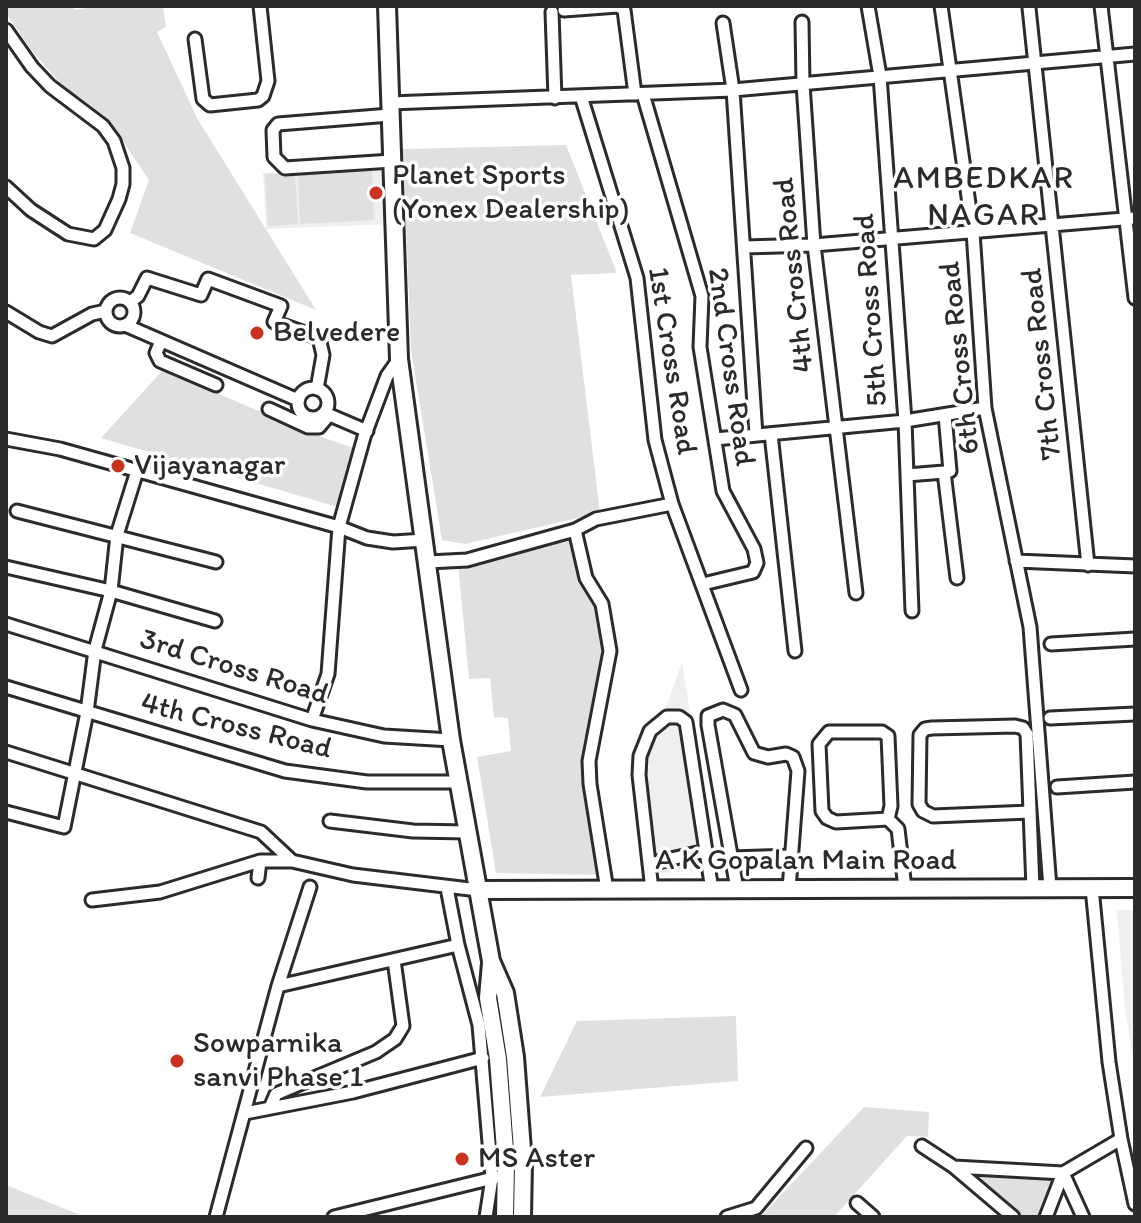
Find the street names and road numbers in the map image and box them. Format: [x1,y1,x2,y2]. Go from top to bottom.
street label: 4th Cross Road [767,176,823,374]
street label: 5th Cross Road [847,212,897,408]
street label: 6th Cross Road [933,260,989,456]
street label: 1st Cross Road [638,264,704,458]
street label: 2nd Cross Road [698,265,762,469]
street label: 7th Cross Road [1015,266,1071,462]
street label: 3rd Cross Road [135,622,333,714]
street label: 4th Cross Road [137,686,335,768]
street label: A K Gopalan Main Road [655,843,957,879]

